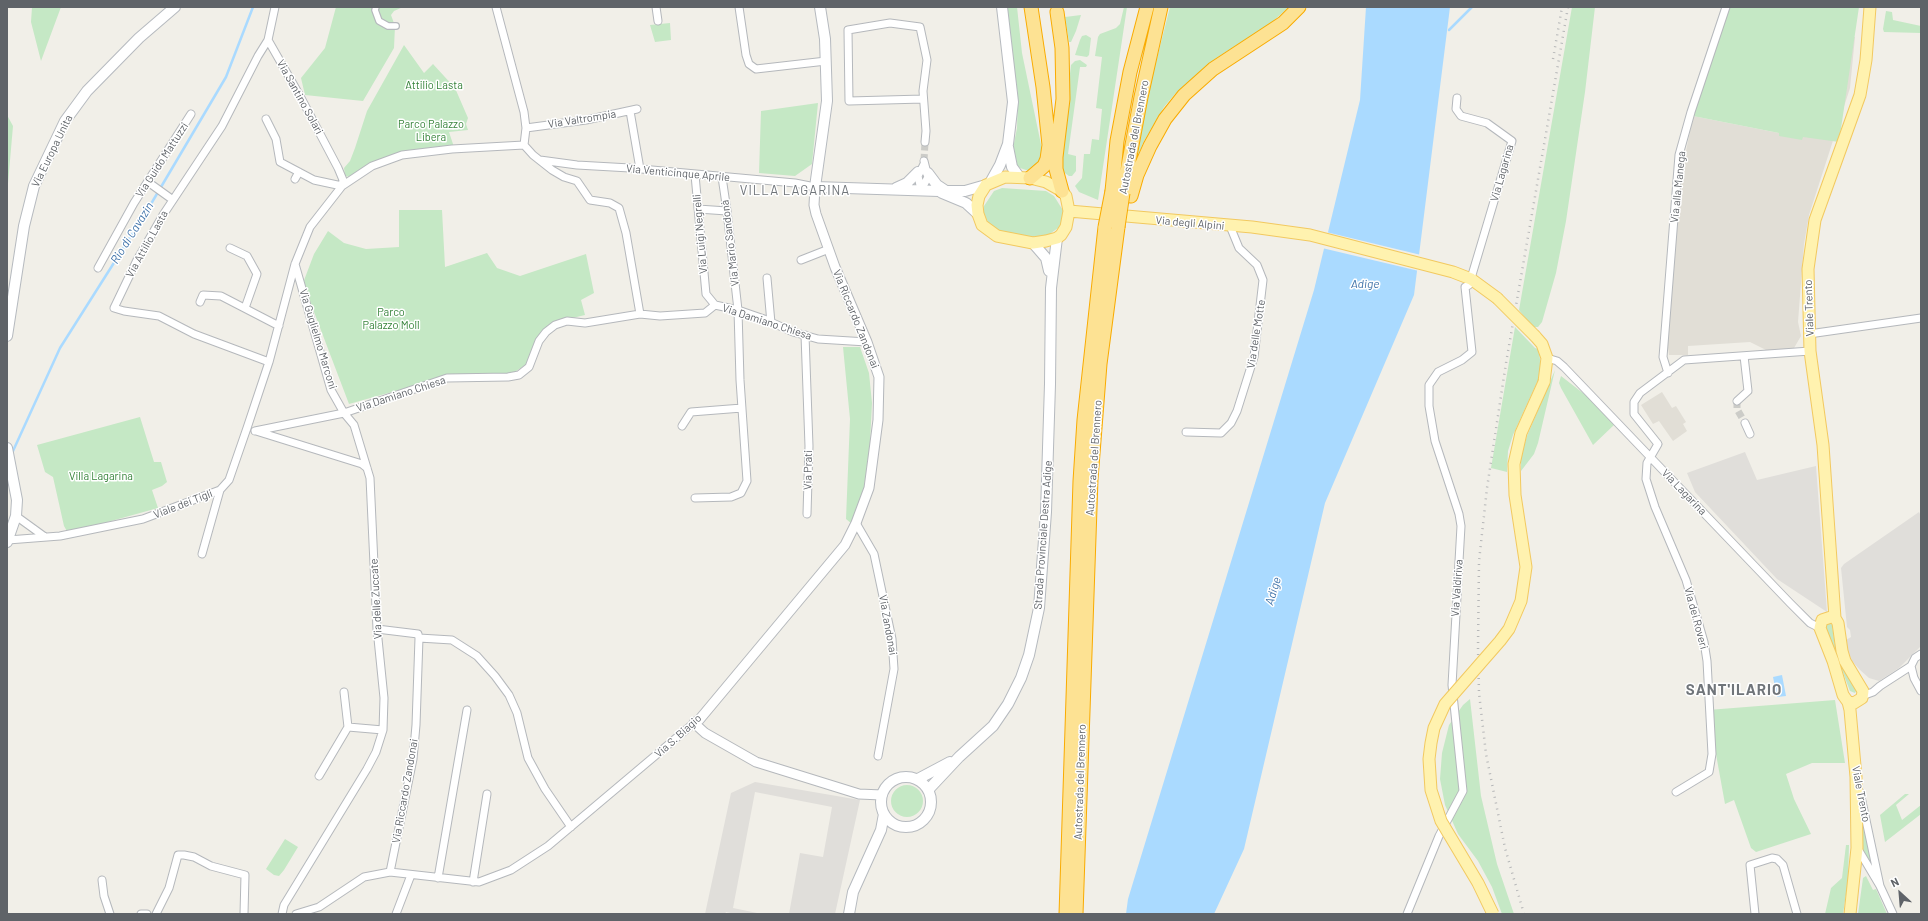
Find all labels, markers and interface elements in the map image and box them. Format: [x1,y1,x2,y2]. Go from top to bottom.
street label: Via Santino Solari [274,57,326,137]
park label: Attilio Lasta [405,78,463,92]
street label: Autostrada del Brennero [1116,79,1152,195]
street label: Via Valtrompia [547,107,617,131]
street label: Via Europa Unita [29,113,75,189]
park label: Parco Palazzo Libera [398,117,464,143]
street label: Via Guido Mattuzzi [133,120,191,200]
street label: Via Lagarina [1488,143,1516,203]
street label: Via alla Manega [1668,150,1688,224]
street label: Via Venticinque Aprile [626,162,730,184]
district label: VILLA LAGARINA [740,183,850,199]
street label: Via Luigi Negrelli [690,194,710,274]
street label: Via Mario Sandonà [718,199,742,287]
water label: Rio di Cavazin [107,200,157,266]
street label: Via Attilio Lasta [123,208,171,280]
street label: Via degli Alpini [1155,213,1225,233]
street label: Via Riccardo Zandonai [830,268,882,370]
water label: Adige [1351,277,1379,291]
street label: Viale Trento [1801,279,1817,337]
street label: Via Guglielmo Marconi [296,287,340,391]
street label: Via delle Motte [1244,299,1268,369]
street label: Via Damiano Chiesa [721,301,813,343]
park label: Parco Palazzo Moll [362,305,420,331]
street label: Via Damiano Chiesa [355,373,447,415]
street label: Autostrada del Brennero [1083,400,1105,516]
street label: Via Prati [801,450,815,490]
street label: Strada Provinciale Destra Adige [1031,460,1055,610]
street label: Via Lagarina [1659,466,1709,518]
park label: Villa Lagarina [69,469,133,483]
street label: Viale dei Tigli [151,487,215,521]
street label: Via delle Zuccate [367,558,385,640]
street label: Via Valdiriva [1448,559,1466,617]
water label: Adige [1262,575,1284,607]
street label: Via dei Roveri [1681,585,1711,651]
street label: Via Zandonai [876,594,900,656]
district label: SANT'ILARIO [1686,681,1782,699]
street label: Via S. Biagio [652,711,704,761]
street label: Autostrada del Brennero [1071,724,1089,840]
street label: Via Riccardo Zandonai [389,738,421,844]
street label: Viale Trento [1849,765,1873,823]
north arrow [1880,873,1920,913]
text: N [1888,874,1901,889]

